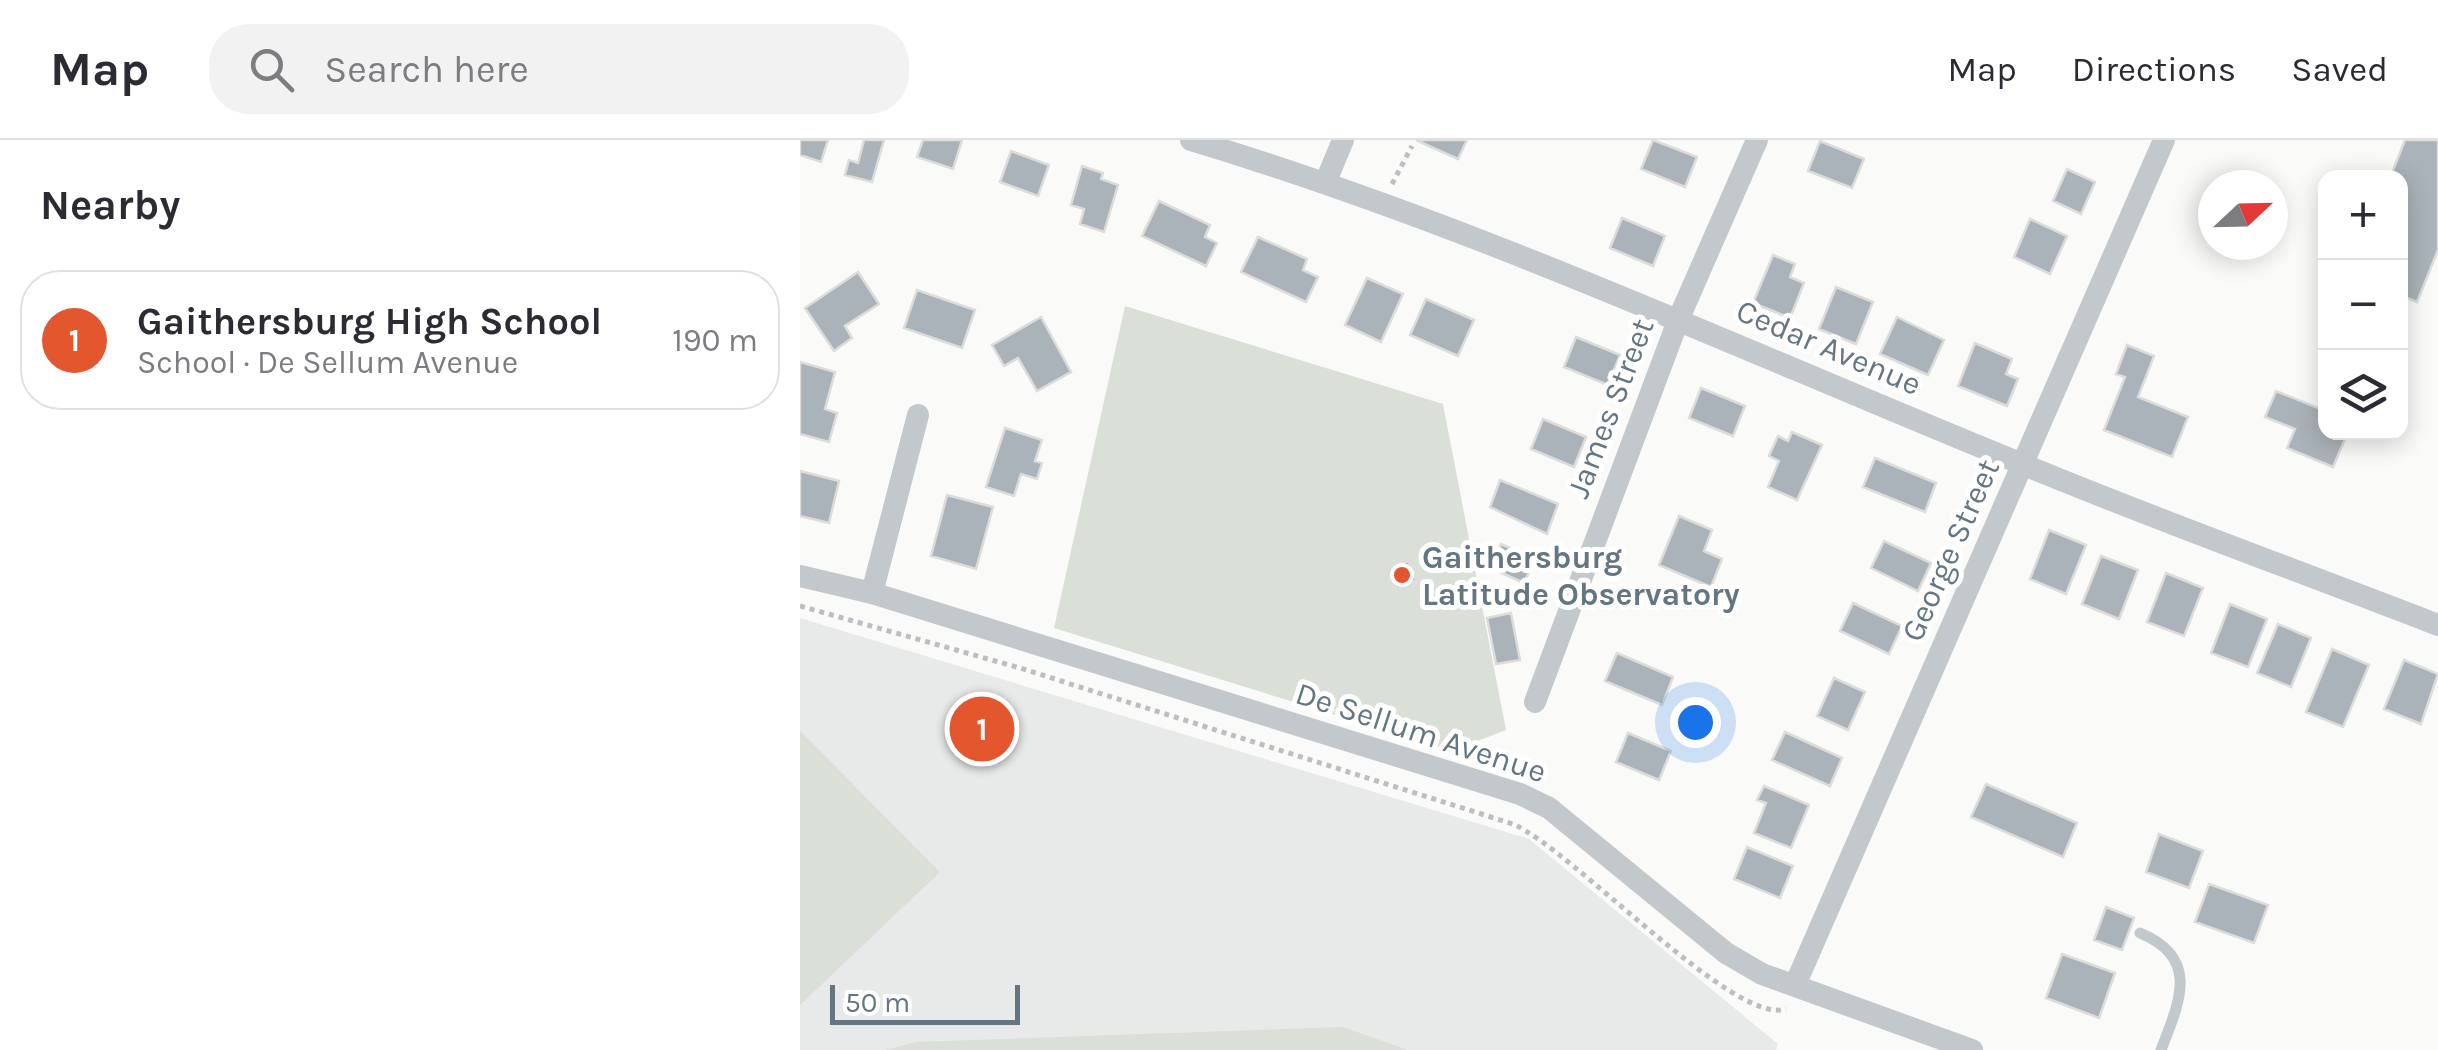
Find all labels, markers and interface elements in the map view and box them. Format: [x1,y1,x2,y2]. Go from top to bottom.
search box [209,24,909,114]
text: Map [50,41,149,97]
icon: search [244,42,299,97]
text: Search here [324,47,529,92]
text: Map [1947,49,2017,90]
text: Directions [2072,49,2236,90]
text: Saved [2291,49,2388,90]
north arrow [2198,170,2288,260]
map controls [2318,170,2408,440]
button: + [2318,170,2408,260]
text: Nearby [40,180,180,230]
button: − [2318,260,2408,350]
street label: Cedar Avenue [1731,292,1927,403]
text: Gaithersburg High School [137,299,602,344]
street label: James Street [1559,313,1662,503]
text: 1 [69,322,80,359]
text: 190 m [672,322,758,359]
text: School · De Sellum Avenue [137,344,518,381]
button: layers [2318,350,2408,440]
street label: George Street [1894,453,2007,647]
place label: Gaithersburg Latitude Observatory [1422,539,1740,613]
marker: Gaithersburg Latitude Observatory [1391,564,1413,586]
street label: De Sellum Avenue [1291,675,1551,790]
pin: 1 [950,692,1014,766]
your location [1670,697,1721,748]
scale bar [830,980,1020,1024]
text: 50 m [845,986,910,1019]

